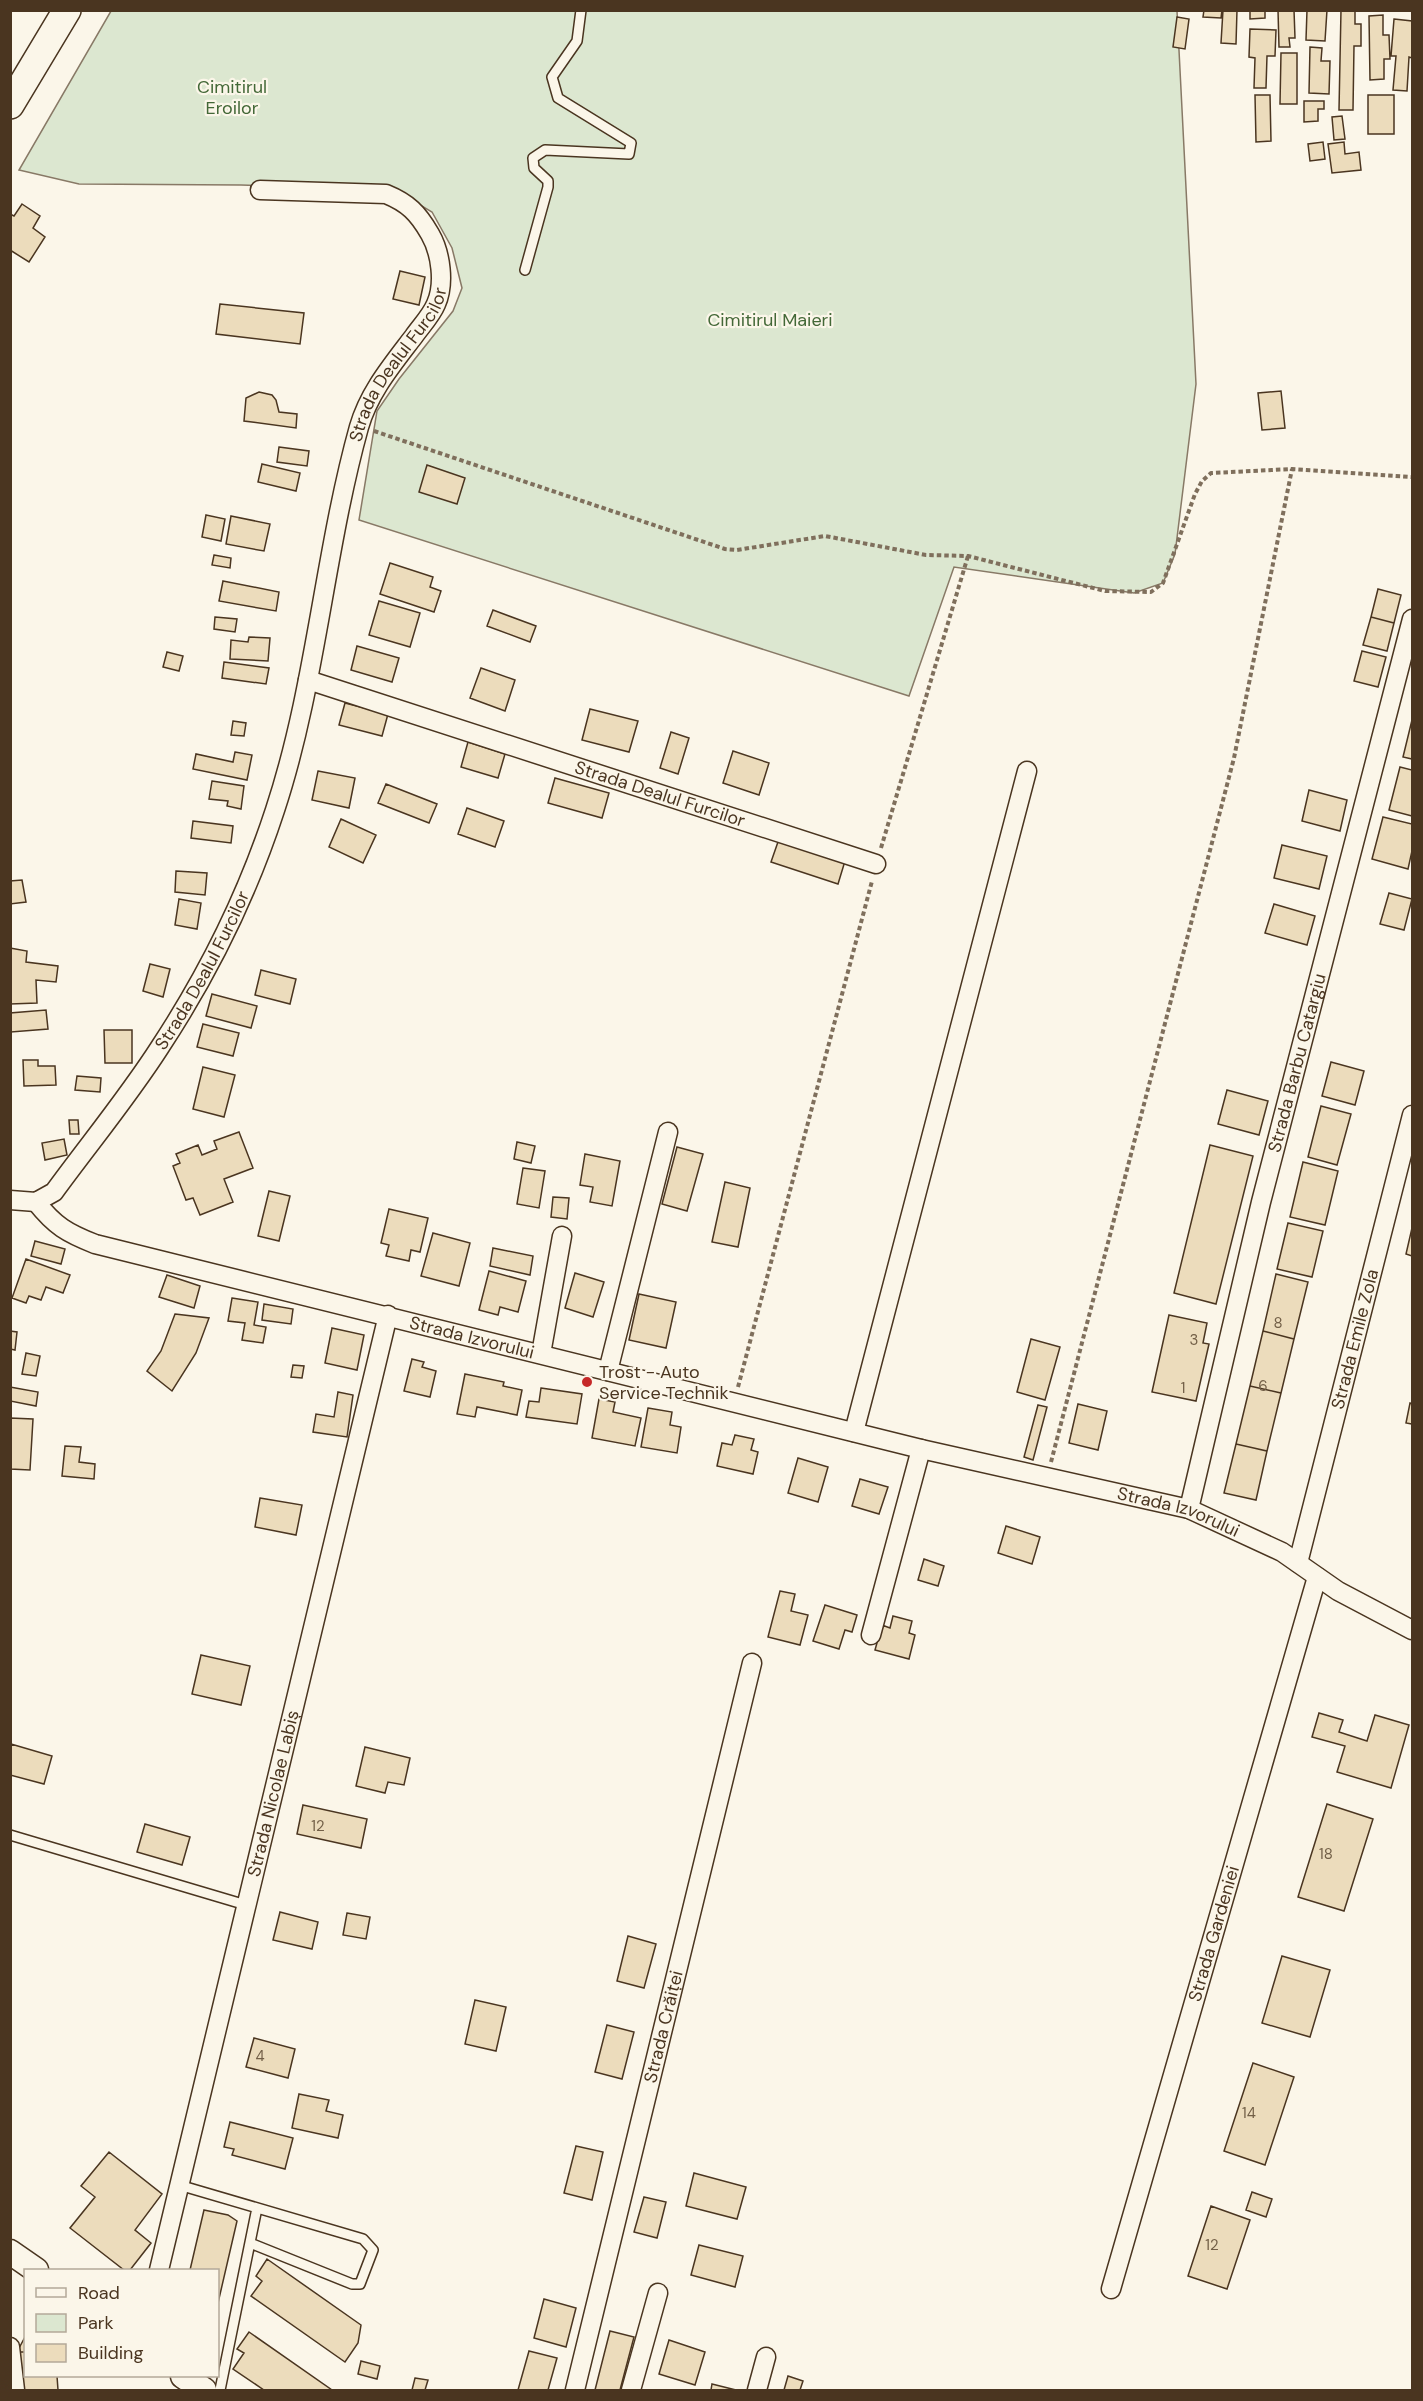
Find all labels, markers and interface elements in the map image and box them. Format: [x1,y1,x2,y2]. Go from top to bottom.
park label: Cimitirul Eroilor [197,75,267,120]
street label: Strada Dealul Furcilor [344,285,452,444]
park label: Cimitirul Maieri [707,308,833,332]
street label: Strada Dealul Furcilor [572,755,749,833]
street label: Strada Dealul Furcilor [149,887,255,1055]
street label: Strada Barbu Catargiu [1262,971,1332,1155]
street label: Strada Emile Zola [1326,1267,1384,1412]
street label: Strada Izvorului [407,1311,537,1365]
house number: 8 [1273,1313,1283,1333]
house number: 3 [1190,1330,1198,1350]
place label: Trost - Auto Service Technik [599,1360,729,1405]
marker: Trost - Auto Service Technik [580,1375,594,1389]
house number: 6 [1258,1376,1268,1396]
house number: 1 [1181,1378,1185,1398]
street label: Strada Izvorului [1115,1481,1244,1543]
street label: Strada Nicolae Labiș [242,1708,305,1879]
house number: 12 [311,1816,325,1836]
house number: 18 [1319,1844,1333,1864]
street label: Strada Gardeniei [1183,1863,1245,2004]
street label: Strada Crăiței [638,1968,689,2085]
house number: 4 [255,2046,265,2066]
house number: 14 [1242,2103,1256,2123]
house number: 12 [1205,2235,1219,2255]
legend [24,2269,219,2377]
text: Road [78,2281,120,2305]
text: Park [78,2311,114,2335]
text: Building [78,2341,143,2365]

